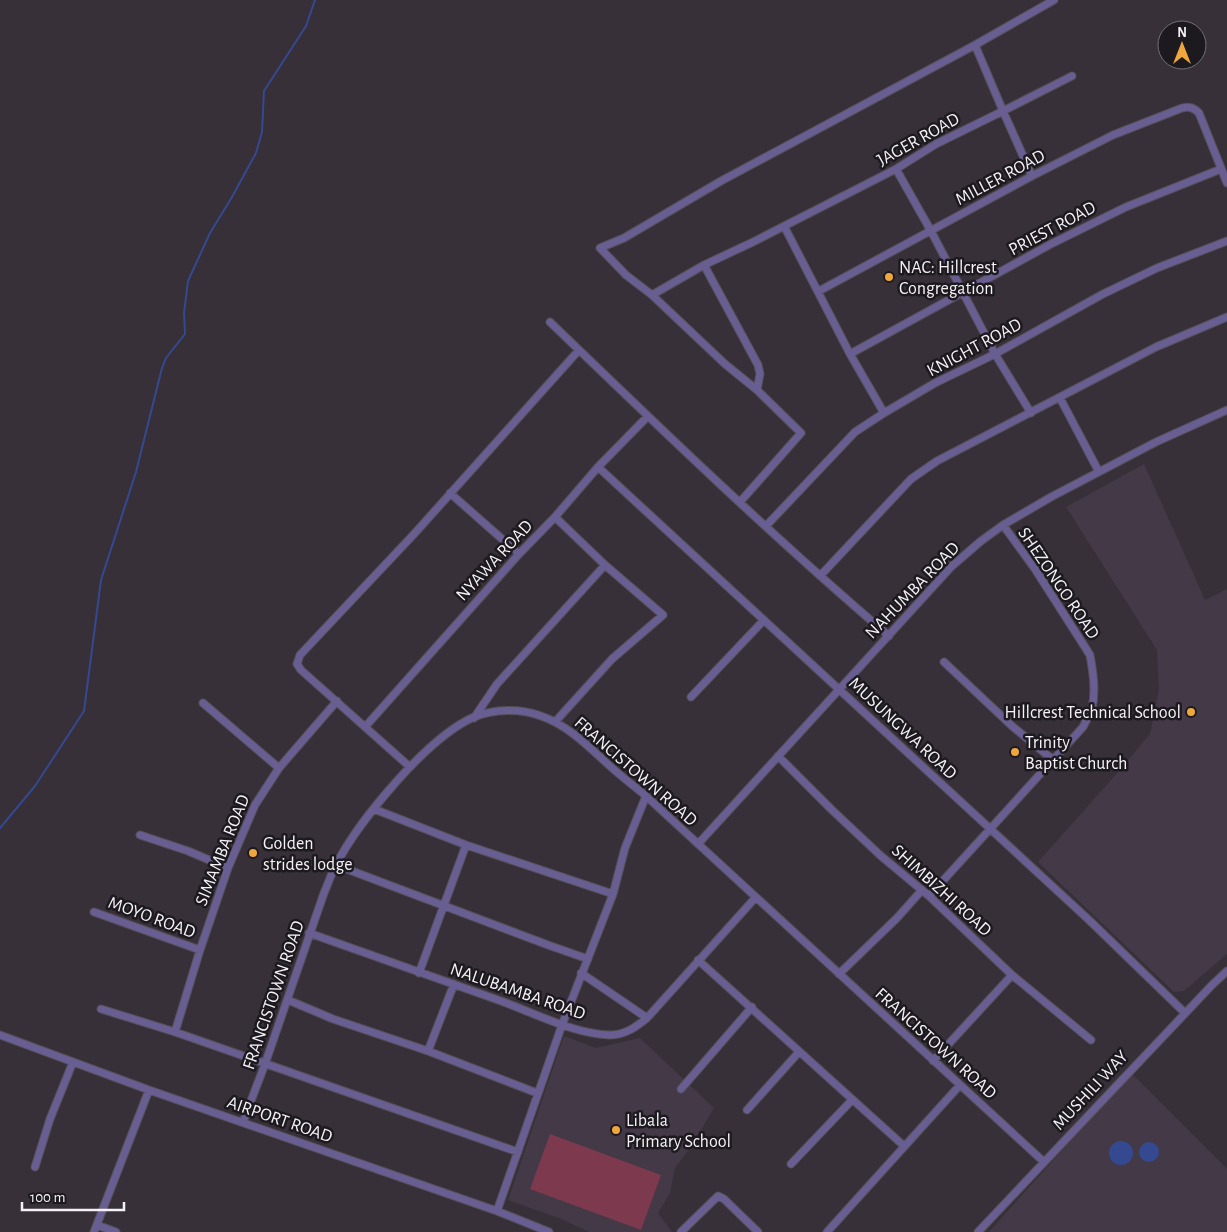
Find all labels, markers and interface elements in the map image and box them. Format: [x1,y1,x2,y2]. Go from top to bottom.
north arrow [1157,20,1207,70]
text: N [1177,26,1187,40]
street label: JAGER ROAD [874,110,963,170]
street label: MILLER ROAD [953,147,1048,209]
street label: PRIEST ROAD [1006,198,1099,259]
place label: NAC: Hillcrest Congregation [899,259,997,298]
marker: NAC: Hillcrest Congregation [883,271,895,283]
street label: KNIGHT ROAD [924,315,1025,380]
street label: NYAWA ROAD [453,517,536,604]
street label: SHEZONGO ROAD [1014,524,1102,643]
street label: NAHUMBA ROAD [862,539,963,642]
street label: MUSUNGWA ROAD [845,674,960,783]
place label: Hillcrest Technical School [1004,704,1181,722]
marker: Hillcrest Technical School [1185,706,1197,718]
street label: FRANCISTOWN ROAD [571,714,700,830]
place label: Trinity Baptist Church [1025,734,1127,773]
marker: Trinity Baptist Church [1009,746,1021,758]
street label: SIMAMBA ROAD [192,792,253,909]
place label: Golden strides lodge [263,835,353,874]
street label: SHIMBIZHI ROAD [888,842,995,940]
marker: Golden strides lodge [247,847,259,859]
street label: MOYO ROAD [106,894,198,942]
street label: FRANCISTOWN ROAD [240,919,308,1072]
street label: NALUBAMBA ROAD [448,960,588,1024]
street label: FRANCISTOWN ROAD [871,985,999,1103]
street label: MUSHILI WAY [1050,1047,1132,1134]
street label: AIRPORT ROAD [225,1094,335,1146]
place label: Libala Primary School [626,1112,731,1151]
marker: Libala Primary School [610,1124,622,1136]
scale bar [22,1180,125,1212]
text: 100 m [30,1190,65,1205]

